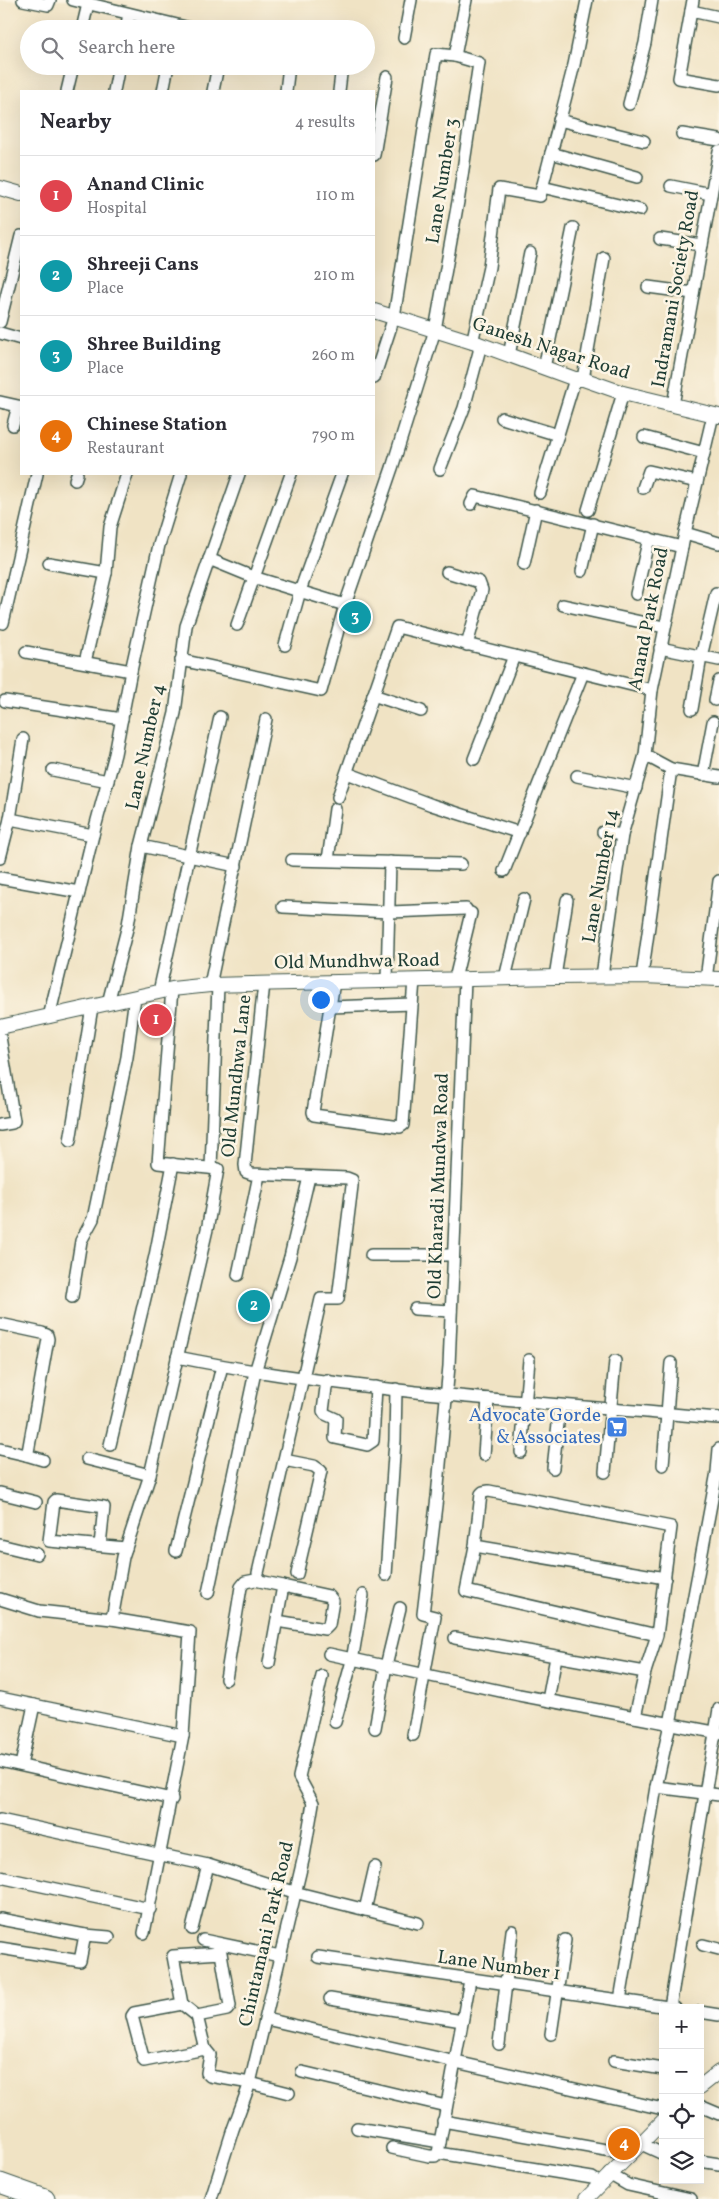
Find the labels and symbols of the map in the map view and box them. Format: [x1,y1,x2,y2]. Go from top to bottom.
street label: Lane Number 3 [420,116,466,246]
street label: Indramani Society Road [646,188,706,390]
street label: Ganesh Nagar Road [469,311,633,387]
street label: Anand Park Road [622,545,676,693]
pin: 3 [339,598,371,636]
street label: Lane Number 4 [120,682,172,812]
street label: Lane Number 14 [576,807,626,945]
street label: Old Mundhwa Road [274,948,440,976]
your location [308,987,334,1013]
street label: Old Mundhwa Lane [216,994,258,1158]
pin: 1 [140,1001,172,1039]
street label: Old Kharadi Mundwa Road [422,1072,456,1300]
pin: 2 [238,1287,270,1325]
place label: Advocate Gorde & Associates [469,1403,601,1451]
supermarket icon: Advocate Gorde & Associates [605,1415,629,1439]
street label: Chintamani Park Road [233,1839,301,2029]
street label: Lane Number 1 [436,1944,562,1988]
pin: 4 [608,2125,640,2163]

